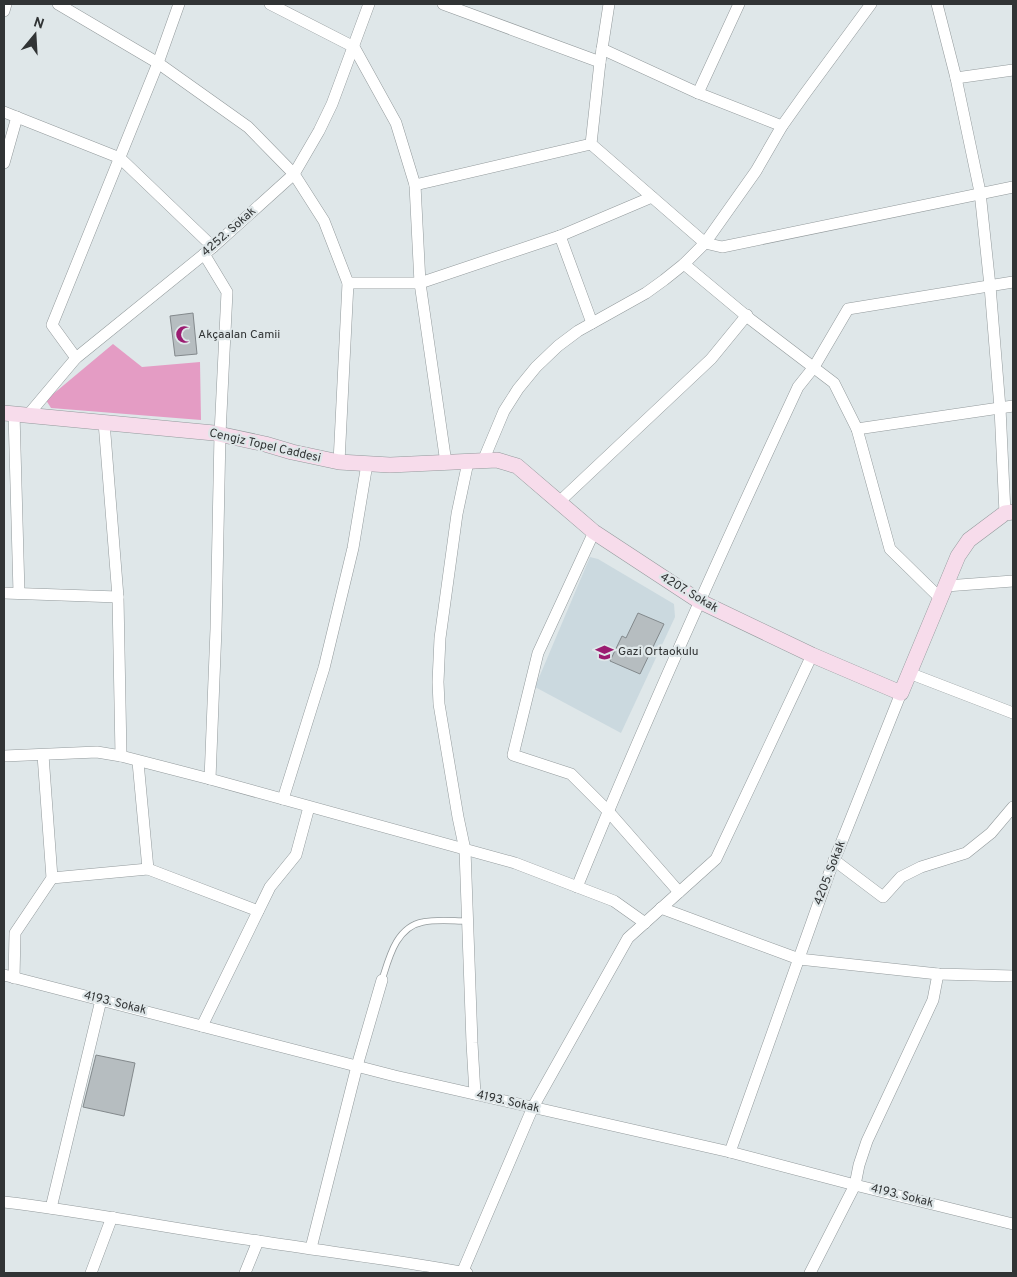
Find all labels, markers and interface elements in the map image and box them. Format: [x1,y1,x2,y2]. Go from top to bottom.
north arrow [10,10,60,60]
text: N [31,14,46,34]
street label: 4252. Sokak [198,204,260,260]
mosque icon: Akçaalan Camii [174,325,194,345]
place label: Akçaalan Camii [198,327,280,343]
street label: Cengiz Topel Caddesi [208,425,322,467]
street label: 4207. Sokak [657,569,721,617]
school or university icon: Gazi Ortaokulu [594,642,614,662]
place label: Gazi Ortaokulu [618,644,699,660]
street label: 4205. Sokak [810,838,850,908]
street label: 4193. Sokak [82,987,148,1019]
street label: 4193. Sokak [475,1087,541,1117]
street label: 4193. Sokak [869,1180,935,1212]

